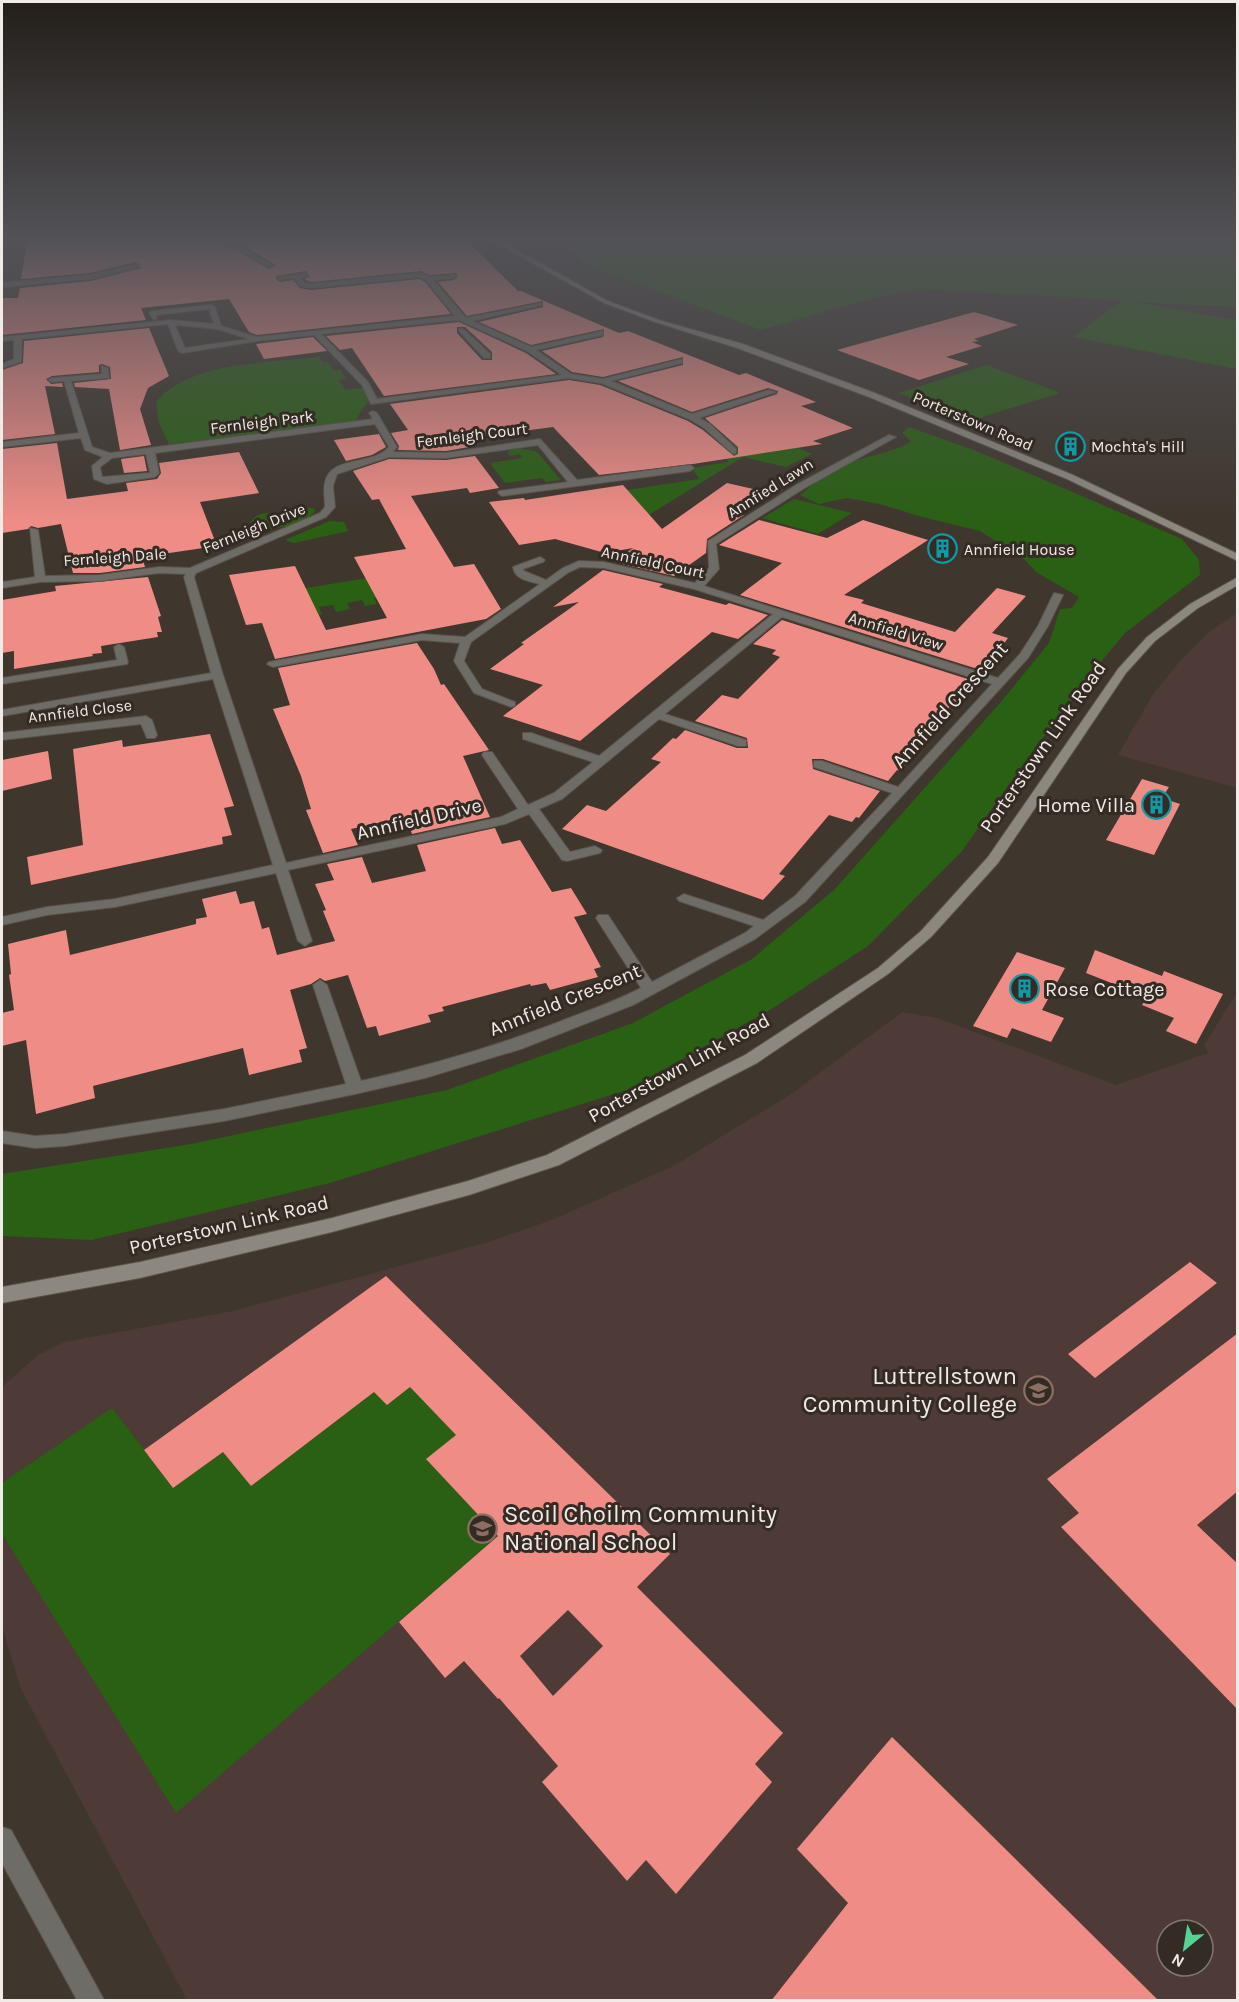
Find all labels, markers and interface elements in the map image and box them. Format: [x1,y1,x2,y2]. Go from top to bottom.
street label: Porterstown Road [910,387,1036,455]
street label: Fernleigh Park [209,406,315,438]
street label: Fernleigh Court [415,419,529,451]
building icon: Mochta's Hill [1054,430,1086,462]
place label: Mochta's Hill [1091,437,1185,456]
street label: Annfied Lawn [723,454,817,522]
street label: Fernleigh Drive [200,499,308,557]
building icon: Annfield House [927,533,959,565]
place label: Annfield House [964,540,1075,559]
street label: Annfield Court [600,542,706,582]
street label: Fernleigh Dale [63,544,167,570]
street label: Annfield View [846,608,946,655]
street label: Annfield Crescent [887,637,1013,773]
street label: Porterstown Link Road [975,657,1111,837]
street label: Annfield Close [27,695,133,727]
building icon: Home Villa [1140,789,1172,821]
street label: Annfield Drive [354,793,484,845]
place label: Home Villa [1038,794,1135,817]
street label: Annfield Crescent [486,959,645,1041]
building icon: Rose Cottage [1008,973,1040,1005]
place label: Rose Cottage [1045,978,1165,1001]
street label: Porterstown Link Road [584,1008,774,1128]
street label: Porterstown Link Road [127,1191,331,1259]
place label: Luttrellstown Community College [803,1362,1017,1418]
school or university icon: Luttrellstown Community College [1022,1374,1054,1406]
place label: Scoil Choilm Community National School [504,1500,777,1556]
school or university icon: Scoil Choilm Community National School [467,1512,499,1544]
north arrow [1155,1918,1215,1978]
text: N [1168,1949,1187,1972]

